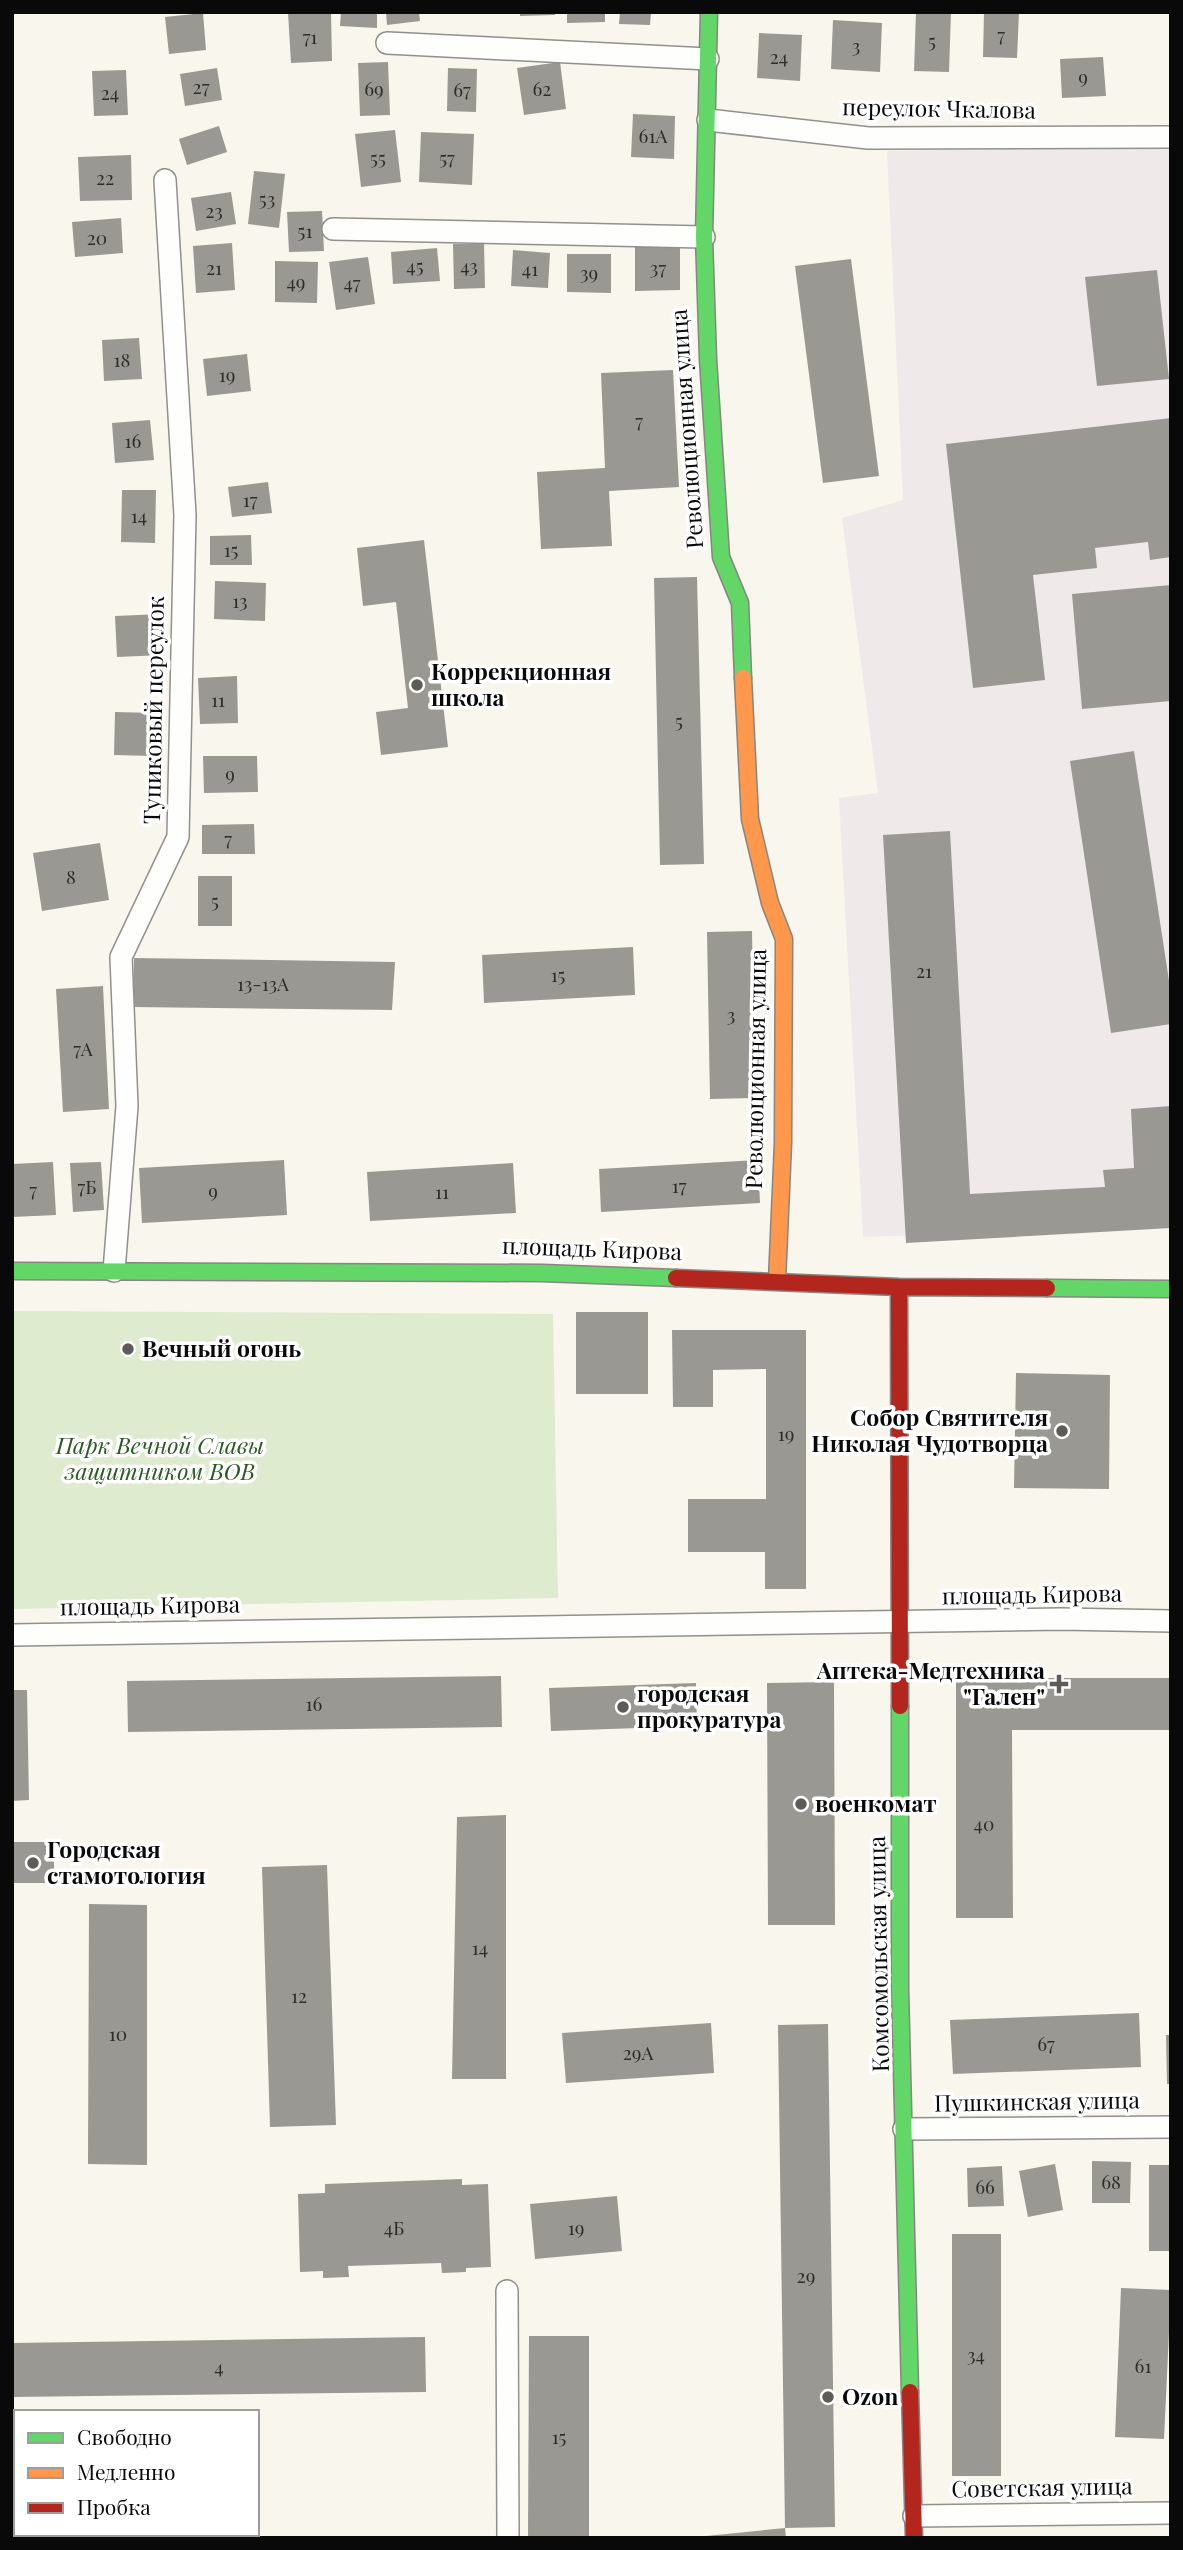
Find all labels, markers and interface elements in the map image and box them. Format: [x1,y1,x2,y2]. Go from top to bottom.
house number: 7 [997,21,1005,47]
house number: 71 [303,23,317,49]
house number: 5 [928,27,936,53]
house number: 3 [852,32,860,58]
house number: 24 [770,43,788,69]
house number: 9 [1078,63,1088,89]
house number: 27 [193,73,210,99]
house number: 69 [364,75,384,101]
house number: 62 [533,75,551,101]
house number: 67 [453,76,471,102]
house number: 24 [101,79,119,105]
street label: переулок Чкалова [842,90,1037,125]
house number: 61А [639,122,668,148]
house number: 55 [370,144,386,170]
house number: 57 [439,144,455,170]
house number: 22 [96,164,114,190]
house number: 53 [259,185,275,211]
house number: 23 [205,197,223,223]
house number: 51 [298,217,312,243]
house number: 20 [87,224,107,250]
house number: 45 [406,252,424,278]
house number: 43 [460,252,478,278]
house number: 21 [206,254,222,280]
house number: 37 [650,254,666,280]
house number: 41 [522,255,538,281]
house number: 39 [580,259,598,285]
house number: 49 [286,268,306,294]
house number: 47 [344,269,361,295]
street label: Революционная улица [662,308,709,550]
house number: 18 [114,346,130,372]
house number: 19 [219,361,235,387]
house number: 7 [635,407,643,433]
house number: 16 [125,427,142,453]
house number: 17 [243,486,258,512]
house number: 14 [131,502,147,528]
house number: 15 [224,536,238,562]
house number: 13 [232,587,248,613]
street label: Тупиковый переулок [135,596,170,824]
place label: Коррекционная школа [431,655,611,712]
marker: Коррекционная школа [409,677,425,693]
house number: 11 [211,686,225,712]
house number: 5 [675,707,683,733]
house number: 9 [225,760,235,786]
house number: 7 [224,825,232,851]
house number: 8 [66,863,76,889]
house number: 5 [211,887,219,913]
street label: Революционная улица [737,948,772,1189]
house number: 21 [916,957,932,983]
house number: 15 [551,961,565,987]
house number: 13-13А [237,970,290,996]
house number: 3 [727,1001,735,1027]
house number: 7А [73,1035,94,1061]
house number: 17 [672,1172,687,1198]
house number: 7Б [77,1173,97,1199]
house number: 7 [29,1176,37,1202]
house number: 9 [208,1177,218,1203]
house number: 11 [435,1178,449,1204]
street label: площадь Кирова [501,1229,683,1266]
place label: Вечный огонь [142,1332,301,1363]
marker: Вечный огонь [120,1341,136,1357]
place label: Собор Святителя Николая Чудотворца [811,1401,1048,1458]
house number: 19 [778,1420,794,1446]
marker: Собор Святителя Николая Чудотворца [1054,1423,1070,1439]
park label: Парк Вечной Славы защитником ВОВ [55,1429,264,1486]
street label: площадь Кирова [942,1576,1123,1611]
street label: площадь Кирова [60,1587,241,1622]
place label: Аптека-Медтехника "Гален" [816,1654,1045,1711]
marker: Аптека-Медтехника "Гален" [1051,1676,1067,1692]
place label: городская прокуратура [637,1677,781,1734]
house number: 16 [306,1690,323,1716]
marker: городская прокуратура [615,1699,631,1715]
place label: военкомат [815,1787,937,1818]
marker: военкомат [793,1796,809,1812]
house number: 40 [974,1810,994,1836]
place label: Городская стамотология [47,1833,206,1890]
street label: Комсомольская улица [860,1835,895,2072]
marker: Городская стамотология [25,1855,41,1871]
house number: 14 [472,1934,488,1960]
house number: 12 [291,1982,307,2008]
house number: 10 [109,2020,127,2046]
house number: 67 [1037,2030,1055,2056]
house number: 29А [623,2039,654,2065]
street label: Пушкинская улица [934,2083,1141,2118]
house number: 68 [1101,2168,1121,2194]
house number: 66 [975,2173,995,2199]
house number: 4Б [384,2214,404,2240]
house number: 19 [568,2214,584,2240]
house number: 29 [797,2262,815,2288]
house number: 34 [967,2341,985,2367]
house number: 61 [1135,2352,1151,2378]
house number: 4 [214,2353,224,2379]
place label: Ozon [842,2380,898,2411]
marker: Ozon [820,2389,836,2405]
legend [14,2410,259,2536]
text: Свободно [77,2422,172,2450]
house number: 15 [552,2423,566,2449]
text: Медленно [77,2457,175,2485]
street label: Советская улица [951,2469,1133,2504]
text: Пробка [77,2492,151,2520]

